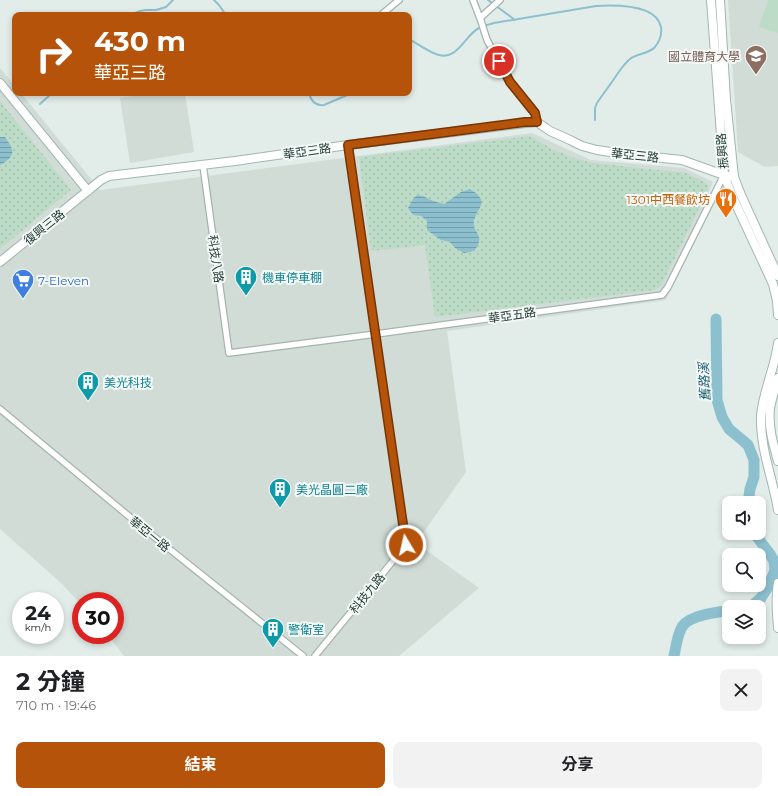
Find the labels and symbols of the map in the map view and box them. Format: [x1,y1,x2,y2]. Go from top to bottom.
school or university icon: 國立體育大學 [743,43,769,76]
pin [482,44,516,78]
place label: 國立體育大學 [668,49,740,64]
street label: 振興路 [713,132,731,170]
street label: 華亞三路 [282,140,332,162]
street label: 華亞三路 [610,145,660,165]
restaurant icon: 1301中西餐飲坊 [713,186,739,219]
place label: 1301中西餐飲坊 [627,192,710,207]
street label: 復興三路 [21,206,67,248]
street label: 科技八路 [205,234,227,284]
building icon: 機車停車棚 [233,264,259,297]
supermarket icon: 7-Eleven [10,267,36,300]
place label: 機車停車棚 [262,270,322,285]
place label: 7-Eleven [38,273,89,288]
street label: 華亞五路 [487,304,537,326]
water label: 舊路溪 [695,360,713,402]
building icon: 美光科技 [75,369,101,402]
place label: 美光科技 [104,375,152,390]
building icon: 美光晶圓二廠 [267,476,293,509]
place label: 美光晶圓二廠 [296,482,368,497]
street label: 華亞一路 [127,513,173,555]
position arrow [385,524,427,566]
street label: 科技九路 [346,570,388,616]
speed limit sign: 30 [72,592,124,644]
building icon: 警衛室 [260,616,286,649]
place label: 警衛室 [288,622,324,637]

